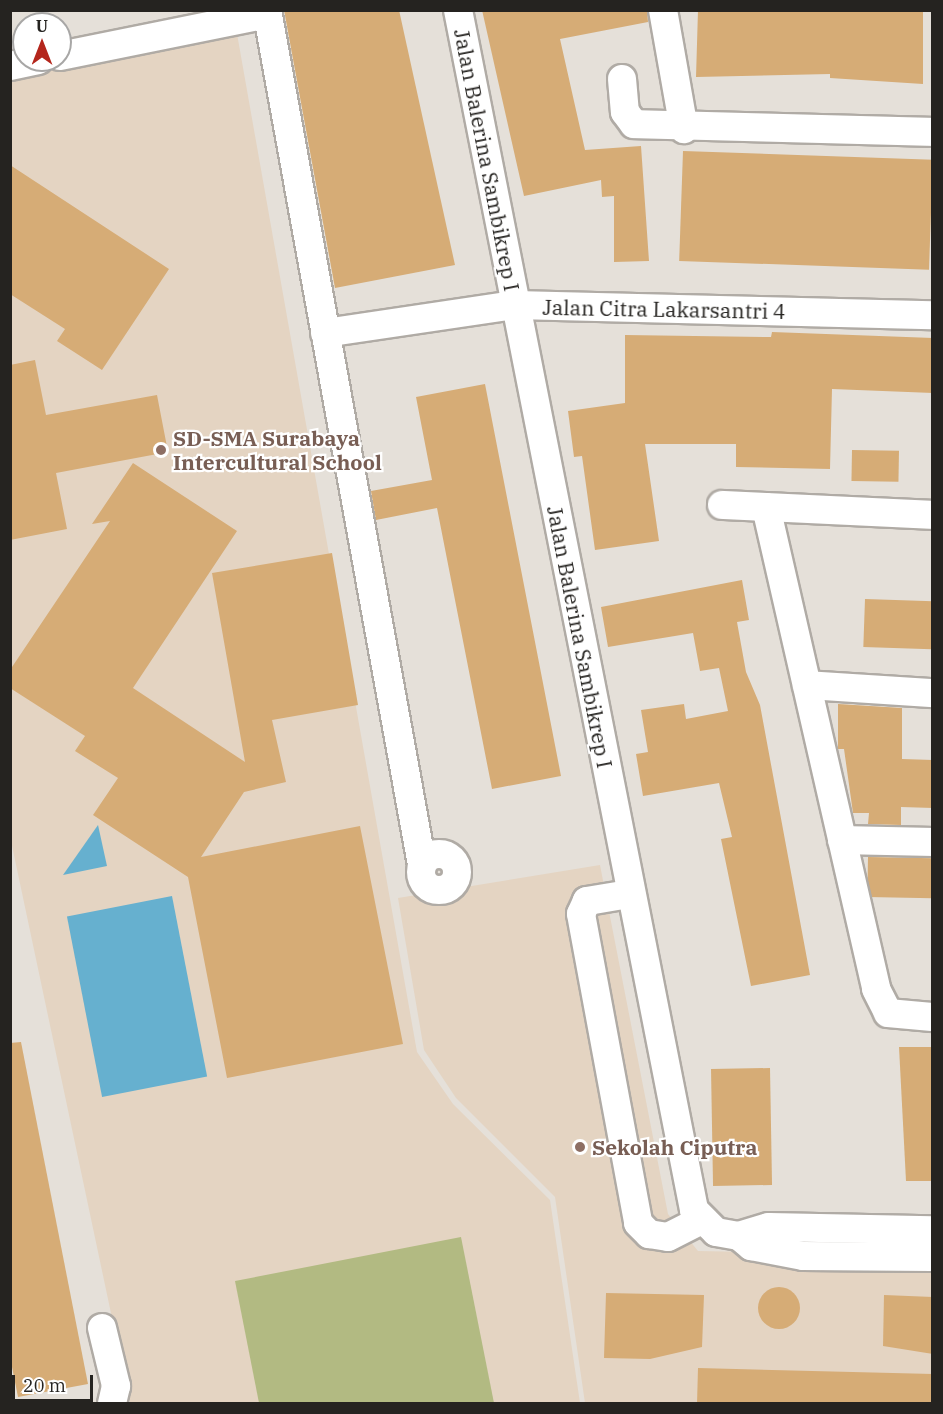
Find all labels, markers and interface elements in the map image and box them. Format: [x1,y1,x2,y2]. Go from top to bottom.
north arrow [12,12,72,72]
text: U [36,16,48,36]
street label: Jalan Balerina Sambikrep I [449,27,525,293]
street label: Jalan Citra Lakarsantri 4 [542,294,786,324]
place label: SD-SMA Surabaya Intercultural School [173,425,382,475]
marker: SD-SMA Surabaya Intercultural School [154,443,168,457]
street label: Jalan Balerina Sambikrep I [542,504,618,770]
place label: Sekolah Ciputra [592,1134,757,1160]
marker: Sekolah Ciputra [573,1140,587,1154]
scale bar [15,1363,96,1401]
text: 20 m [23,1374,66,1397]

